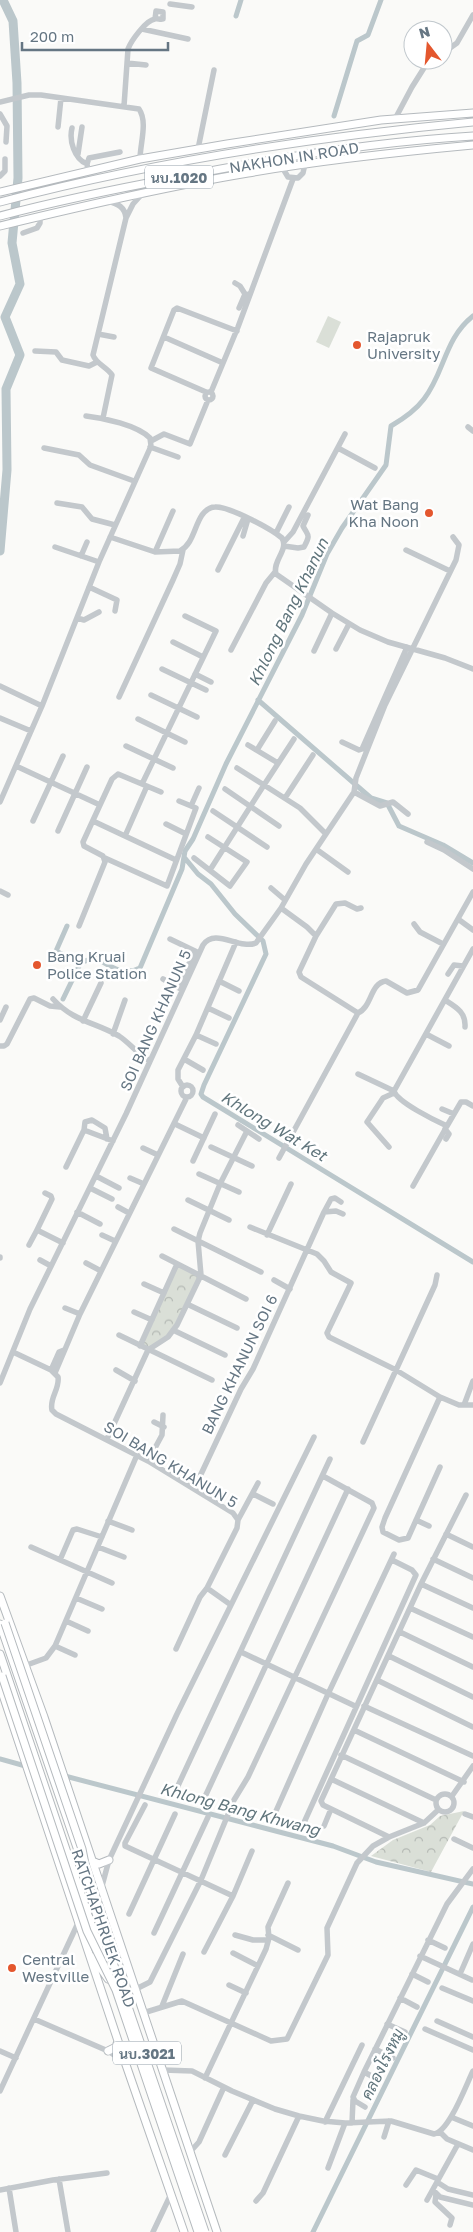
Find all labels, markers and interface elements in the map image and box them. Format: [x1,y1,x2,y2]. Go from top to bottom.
scale bar [22,20,169,52]
north arrow [403,20,453,70]
text: N [417,22,432,42]
text: 200 m [30,27,74,45]
street label: NAKHON IN ROAD [228,138,360,176]
road number: นบ.1020 [145,166,213,188]
place label: Rajapruk University [367,327,441,362]
marker: Rajapruk University [351,339,363,351]
place label: Wat Bang Kha Noon [349,495,419,530]
marker: Wat Bang Kha Noon [423,507,435,519]
water label: Khlong Bang Khanun [244,534,333,689]
place label: Bang Kruai Police Station [47,947,147,982]
street label: SOI BANG KHANUN 5 [116,947,194,1093]
marker: Bang Kruai Police Station [31,959,43,971]
water label: Khlong Wat Ket [218,1087,332,1166]
street label: BANG KHANUN SOI 6 [197,1291,281,1437]
street label: SOI BANG KHANUN 5 [101,1417,241,1511]
water label: Khlong Bang Khwang [158,1778,323,1840]
street label: RATCHAPHRUEK ROAD [68,1846,140,2010]
place label: Central Westville [22,1950,90,1985]
marker: Central Westville [6,1962,18,1974]
water label: คลองโรงหมู [355,2025,410,2104]
road number: นบ.3021 [113,2042,181,2064]

